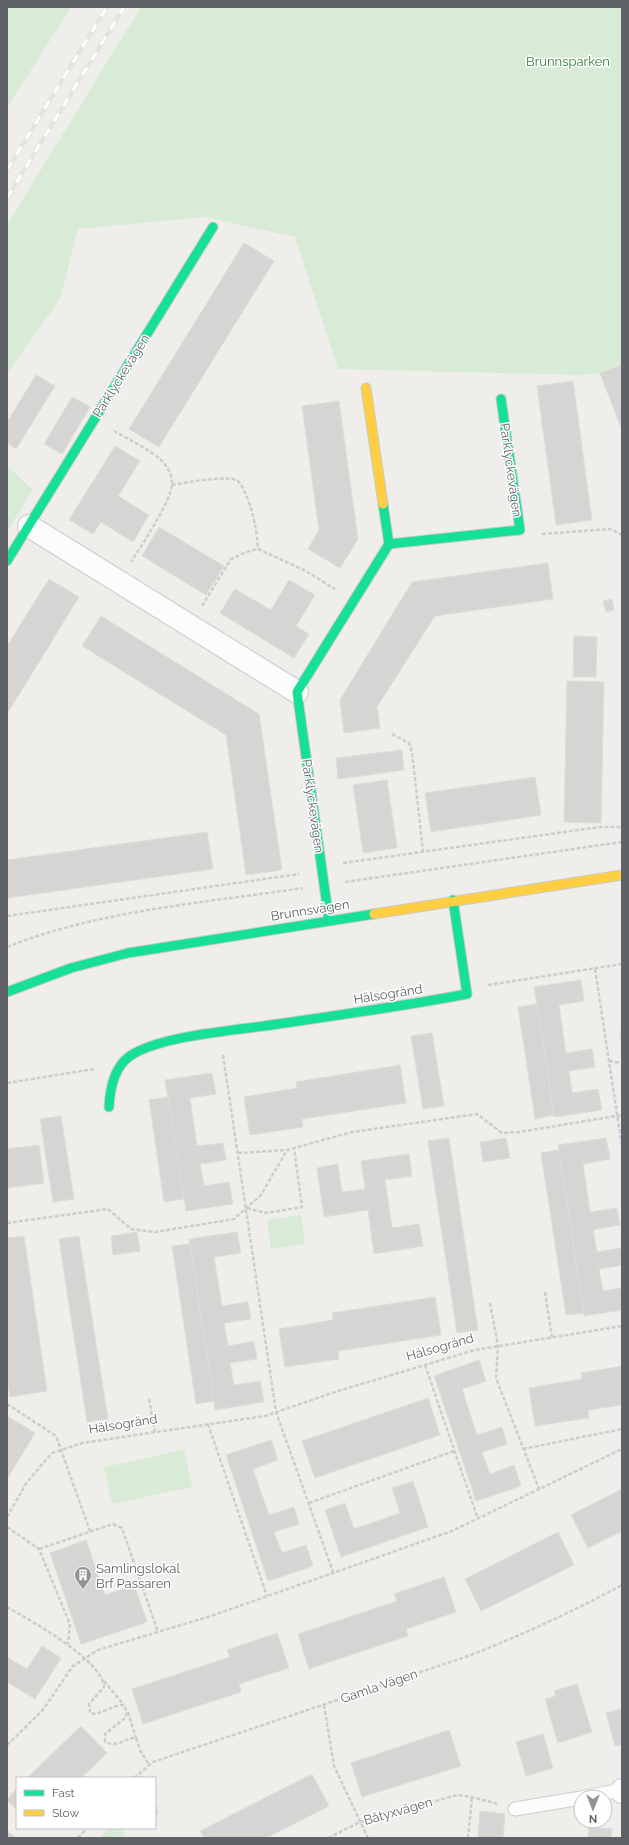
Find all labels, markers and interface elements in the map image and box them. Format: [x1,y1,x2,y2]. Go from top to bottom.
park label: Brunnsparken [526,54,610,69]
street label: Parklyckevägen [89,332,153,420]
street label: Parklyckevägen [497,422,525,518]
street label: Parklyckevägen [299,758,327,854]
street label: Brunnsvägen [270,896,350,924]
street label: Hälsogränd [353,981,423,1007]
street label: Hälsogränd [405,1330,475,1364]
street label: Hälsogränd [88,1411,158,1437]
place label: Samlingslokal Brf Passaren [96,1561,180,1591]
building icon: Samlingslokal Brf Passaren [73,1565,93,1590]
street label: Gamla Vägen [339,1666,419,1706]
legend [16,1777,156,1829]
text: Fast [52,1786,75,1800]
north arrow [573,1789,613,1829]
street label: Båtyxvägen [362,1794,434,1828]
text: Slow [52,1806,79,1820]
text: N [589,1812,597,1825]

